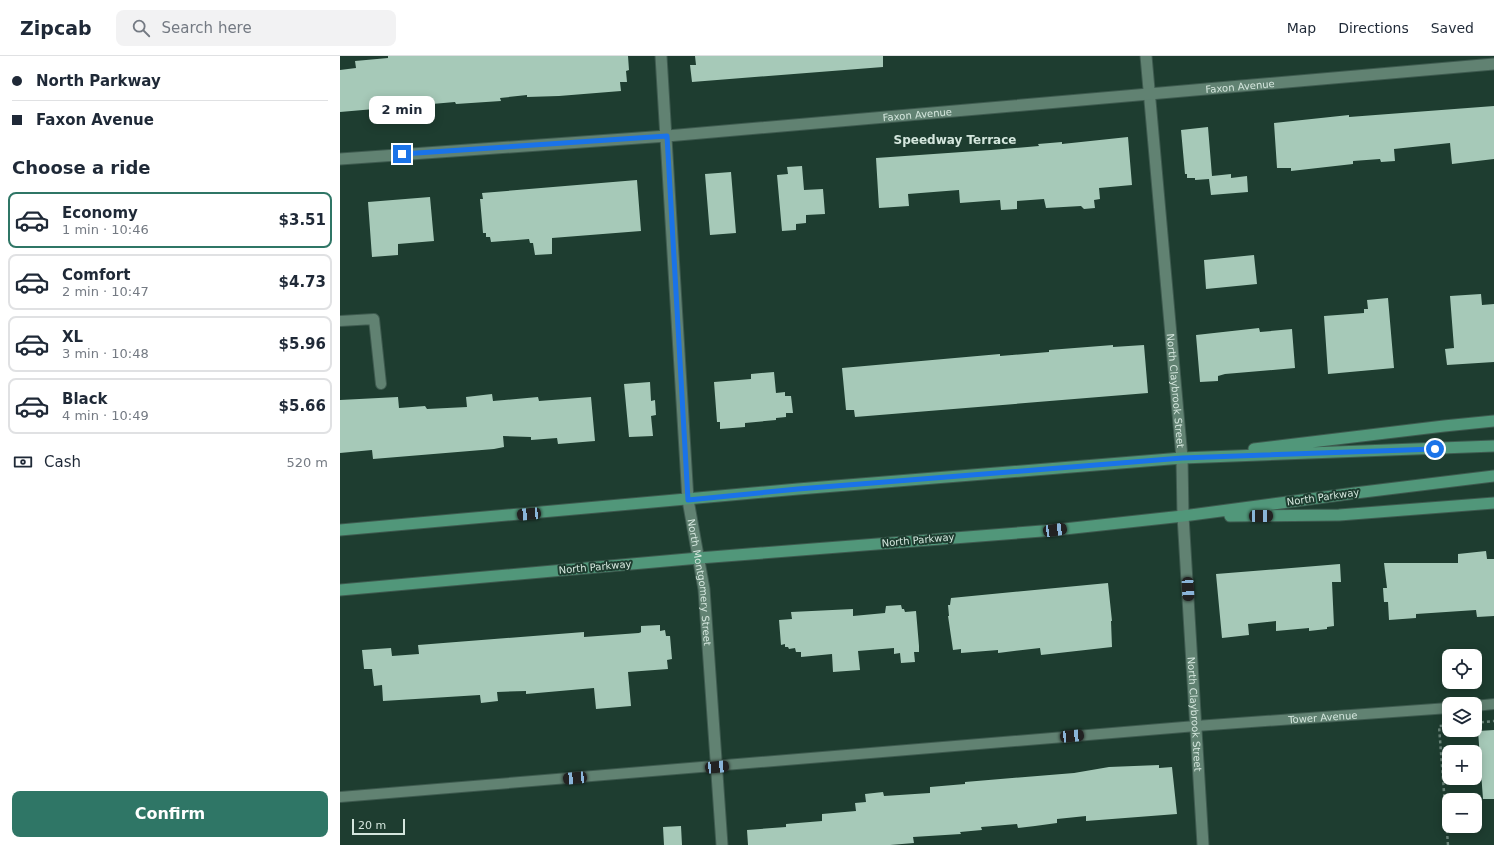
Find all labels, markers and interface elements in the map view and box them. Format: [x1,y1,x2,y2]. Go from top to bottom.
search box [116,10,396,46]
text: Zipcab [20,17,92,39]
icon: search [130,17,152,39]
text: Search here [162,19,252,37]
text: Map [1287,20,1316,36]
text: Directions [1338,20,1409,36]
text: Saved [1431,20,1474,36]
text: North Parkway [36,72,161,90]
street label: Faxon Avenue [1205,78,1275,95]
callout: 2 min [369,96,435,124]
text: 2 min [382,102,422,117]
street label: Faxon Avenue [882,106,952,123]
text: Faxon Avenue [36,111,154,129]
district label: Speedway Terrace [894,133,1016,147]
route end [393,145,411,163]
text: Choose a ride [12,157,151,178]
icon: car [14,202,50,238]
text: Economy [62,204,138,222]
text: $3.51 [279,211,326,229]
text: 1 min · 10:46 [62,222,149,237]
icon: car [14,264,50,300]
text: Comfort [62,266,130,284]
text: $4.73 [279,273,326,291]
text: 2 min · 10:47 [62,284,149,299]
icon: car [14,326,50,362]
text: XL [62,328,83,346]
street label: North Claybrook Street [1165,333,1187,448]
text: $5.96 [279,335,326,353]
text: 3 min · 10:48 [62,346,149,361]
icon: car [14,388,50,424]
text: Black [62,390,108,408]
text: $5.66 [279,397,326,415]
text: 4 min · 10:49 [62,408,149,423]
route start [1426,440,1444,458]
icon: cash [12,451,34,473]
text: Cash [44,453,81,471]
text: 520 m [286,455,328,470]
street label: North Parkway [1286,486,1360,508]
car [517,507,541,521]
car [1249,510,1273,522]
street label: North Montgomery Street [686,518,713,646]
car [1042,522,1068,538]
street label: North Parkway [881,531,955,549]
street label: North Parkway [558,558,632,576]
car [1181,577,1195,601]
map controls [1442,649,1482,833]
button: locate [1442,649,1482,689]
street label: North Claybrook Street [1186,656,1204,772]
button: layers [1442,697,1482,737]
street label: Tower Avenue [1287,709,1358,725]
car [1060,729,1084,743]
button: + [1442,745,1482,785]
car [705,760,729,774]
car [563,771,587,785]
button: Confirm [12,791,328,837]
button: − [1442,793,1482,833]
scale bar [352,817,405,836]
text: 20 m [358,819,386,832]

